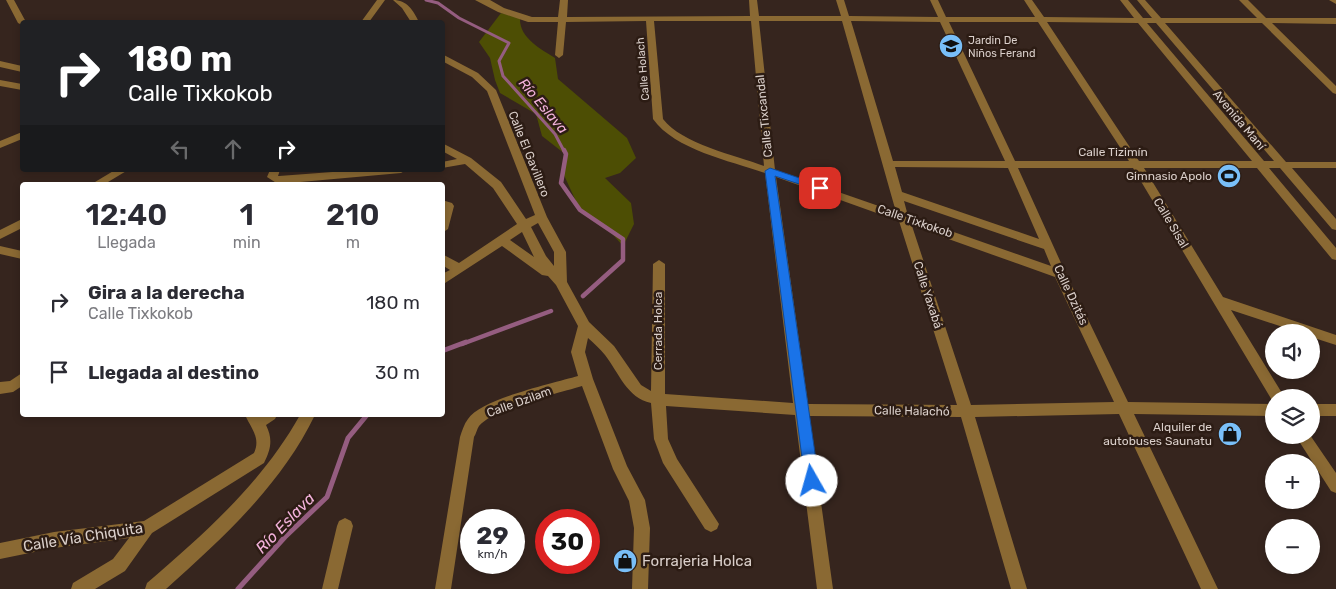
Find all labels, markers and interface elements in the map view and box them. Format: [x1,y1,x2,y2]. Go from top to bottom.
school or university icon: Jardin De Niños Ferand [938,33,964,59]
place label: Jardin De Niños Ferand [968,34,1035,60]
street label: Calle Holach [634,37,652,101]
text: 180 m [128,38,232,80]
icon: right [45,40,110,105]
street label: Calle Tixcandal [753,74,775,158]
water label: Río Eslava [515,75,571,137]
text: Calle Tixkokob [128,80,272,107]
street label: Avenida Maní [1210,87,1269,154]
street label: Calle El Gavillero [505,109,553,199]
icon: left [166,135,194,163]
icon: ahead [219,135,247,163]
icon: right [272,135,300,163]
street label: Calle Tizimín [1078,145,1148,159]
sports icon: Gimnasio Apolo [1216,163,1242,189]
pin [799,167,841,209]
place label: Gimnasio Apolo [1126,169,1212,183]
icon: arrive [806,174,834,202]
street label: Calle Sisal [1151,195,1191,251]
text: 12:40 [85,197,167,233]
text: 1 [240,197,254,233]
text: 210 [326,197,380,233]
street label: Calle Tixkokob [875,202,955,240]
text: Llegada [97,233,156,252]
text: min [233,233,261,252]
text: m [346,233,360,252]
street label: Calle Yaxabá [911,260,945,330]
street label: Calle Dzitás [1051,263,1091,327]
text: Gira a la derecha [88,281,245,304]
icon: right [45,288,73,316]
text: 180 m [366,291,420,314]
street label: Cerrada Holca [651,292,665,370]
text: Calle Tixkokob [88,304,193,323]
map controls [1265,324,1320,574]
button: sound [1265,324,1320,379]
icon: arrive [45,358,73,386]
text: Llegada al destino [88,361,259,384]
text: 30 m [375,361,420,384]
street label: Calle Dzilam [485,384,553,420]
button: layers [1265,389,1320,444]
street label: Calle Halachó [874,403,950,419]
place label: Alquiler de autobuses Saunatu [1103,420,1212,448]
shop icon: Alquiler de autobuses Saunatu [1217,421,1243,447]
position arrow [785,454,837,506]
button: + [1265,454,1320,509]
water label: Río Eslava [251,489,319,557]
speed limit sign: 30 [535,509,600,574]
street label: Calle Vía Chiquita [22,519,144,555]
button: − [1265,519,1320,574]
text: 29 [476,521,509,550]
text: km/h [478,547,507,561]
shop icon: Forrajeria Holca [612,548,638,574]
place label: Forrajeria Holca [642,552,752,570]

